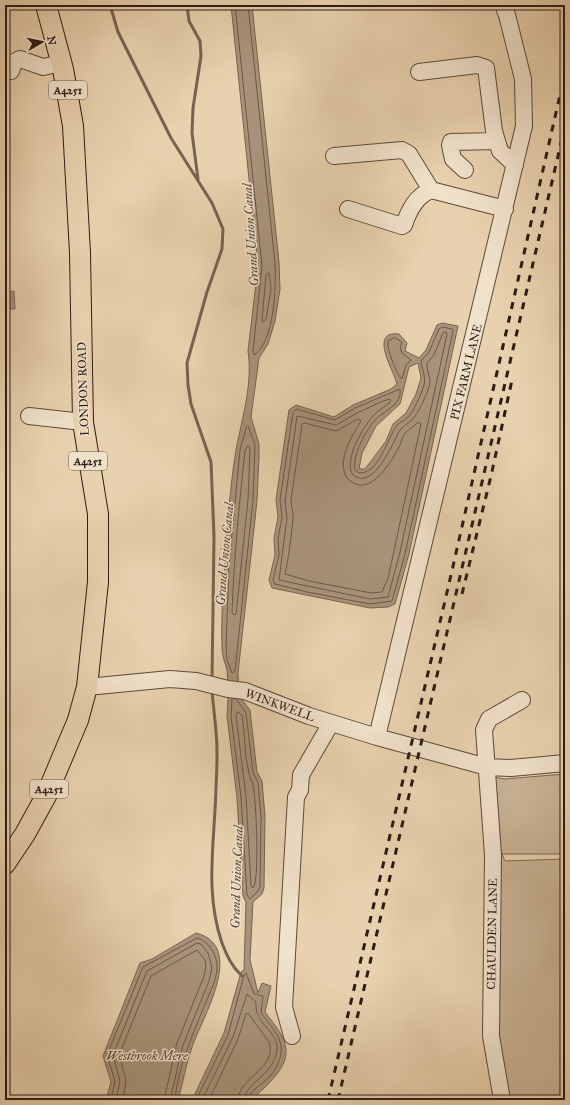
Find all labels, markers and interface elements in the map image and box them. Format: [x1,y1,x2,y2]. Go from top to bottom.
north arrow [22,22,62,62]
text: N [44,35,59,47]
road number: A4251 [49,81,87,99]
water label: Grand Union Canal [239,181,263,287]
street label: PIX FARM LANE [447,322,485,422]
street label: LONDON ROAD [74,342,92,436]
road number: A4251 [69,452,107,470]
water label: Grand Union Canal [213,501,238,606]
street label: WINKWELL [243,686,317,724]
road number: A4251 [30,780,68,798]
water label: Grand Union Canal [227,824,247,929]
street label: CHAULDEN LANE [484,878,500,990]
water label: Westbrook Mere [106,1048,189,1064]

